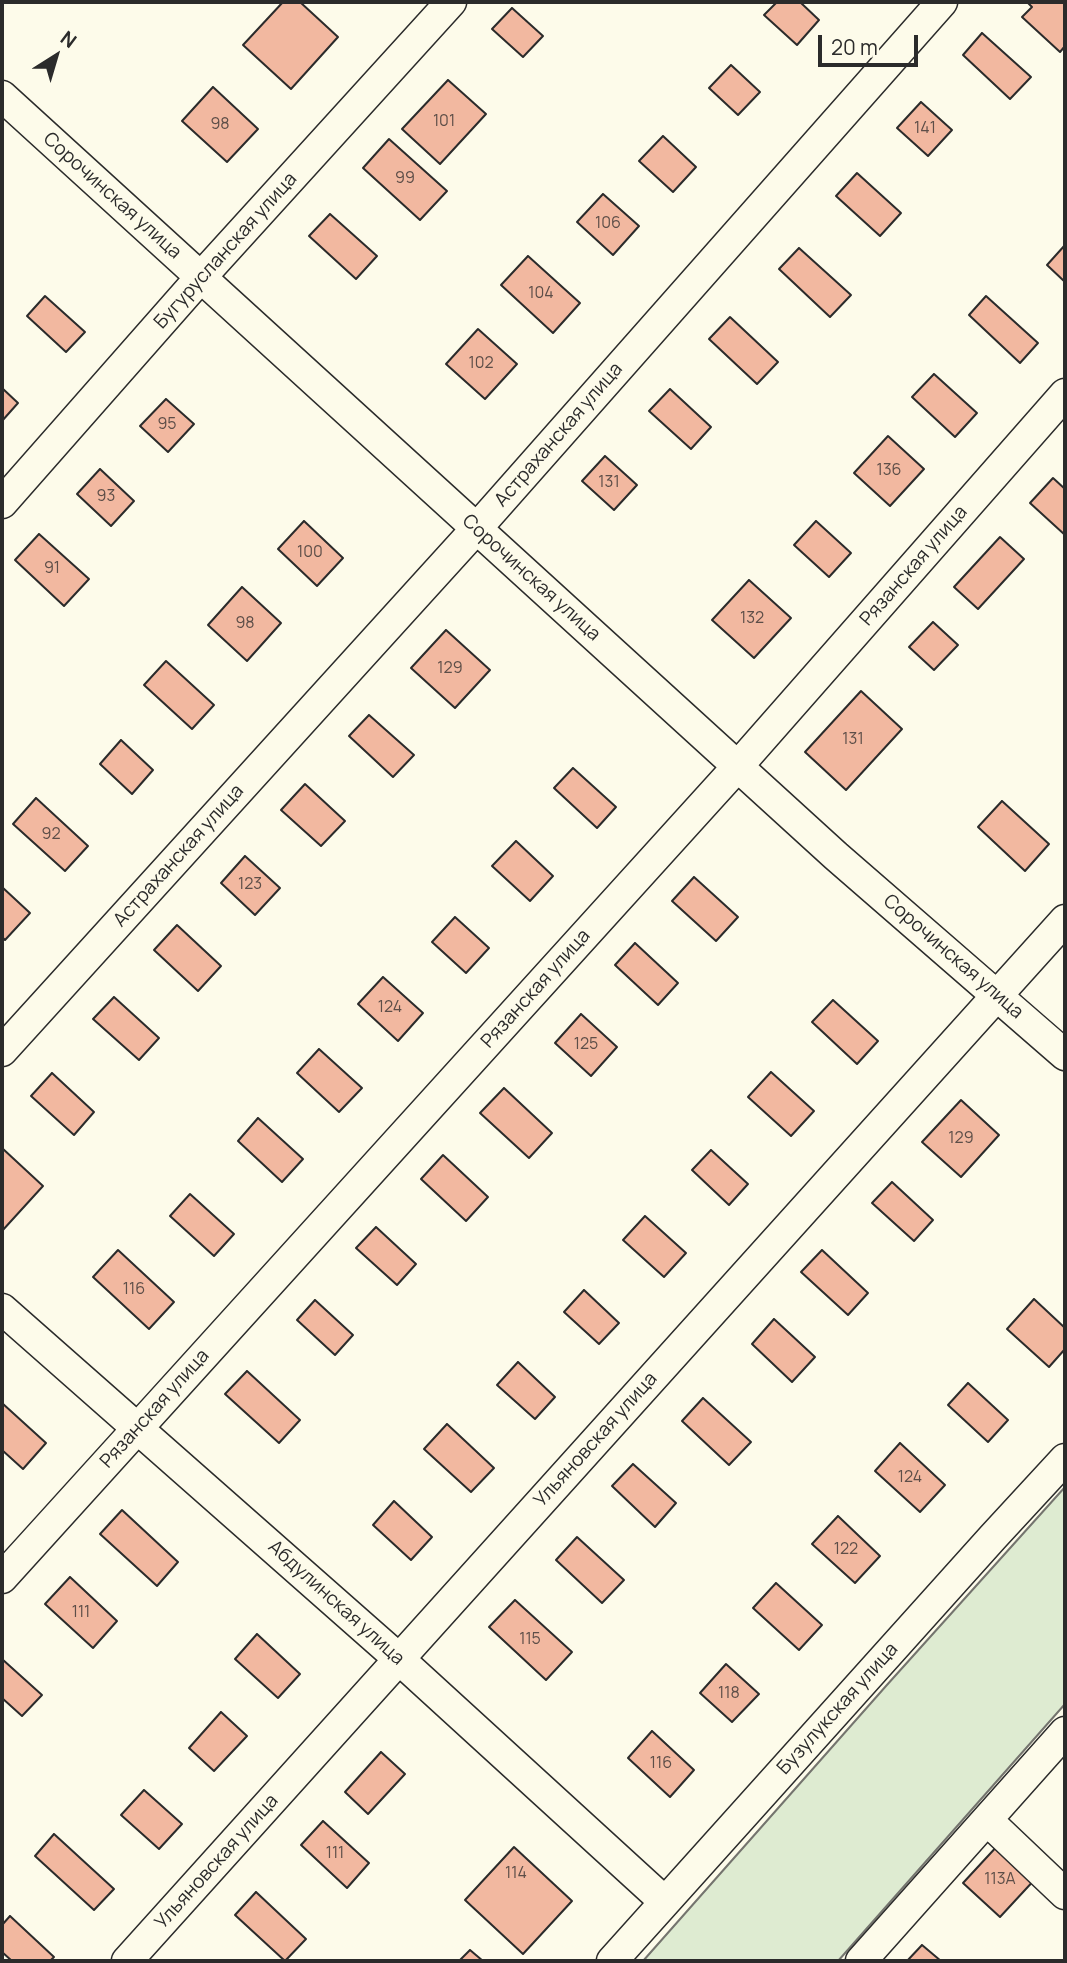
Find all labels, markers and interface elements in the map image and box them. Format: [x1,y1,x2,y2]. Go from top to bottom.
north arrow [21,21,91,91]
scale bar [822,21,922,65]
text: N [55,25,82,54]
text: 20 m [831,33,878,61]
house number: 101 [433,112,455,132]
house number: 98 [210,115,230,135]
house number: 141 [914,119,936,139]
street label: Сорочинская улица [38,128,186,264]
street label: Бугурусланская улица [150,168,302,334]
house number: 99 [395,169,415,189]
house number: 106 [595,214,621,234]
house number: 104 [528,284,554,304]
house number: 102 [468,354,494,374]
street label: Астраханская улица [490,358,628,512]
house number: 95 [157,415,177,435]
house number: 136 [876,461,902,481]
house number: 131 [598,473,620,493]
house number: 93 [97,487,115,507]
street label: Рязанская улица [856,501,972,631]
street label: Сорочинская улица [457,510,605,646]
house number: 100 [297,543,323,563]
house number: 91 [44,559,60,579]
house number: 132 [740,609,764,629]
house number: 98 [235,614,255,634]
house number: 129 [437,659,463,679]
house number: 131 [842,730,864,750]
street label: Астраханская улица [109,780,249,932]
house number: 92 [41,825,61,845]
house number: 123 [238,875,262,895]
street label: Сорочинская улица [878,890,1028,1024]
street label: Рязанская улица [477,925,595,1053]
house number: 124 [378,998,402,1018]
house number: 125 [574,1035,598,1055]
house number: 129 [948,1129,974,1149]
house number: 116 [123,1280,145,1300]
street label: Рязанская улица [96,1345,214,1473]
street label: Ульяновская улица [530,1368,662,1512]
house number: 124 [898,1468,922,1488]
street label: Абдулинская улица [263,1536,409,1670]
house number: 122 [834,1540,858,1560]
house number: 111 [72,1603,90,1623]
house number: 115 [519,1630,541,1650]
street label: Бузулукская улица [773,1638,903,1780]
house number: 118 [718,1684,740,1704]
house number: 116 [650,1754,672,1774]
street label: Ульяновская улица [151,1790,283,1934]
house number: 111 [326,1844,344,1864]
house number: 114 [505,1864,527,1884]
house number: 113А [984,1870,1016,1890]

